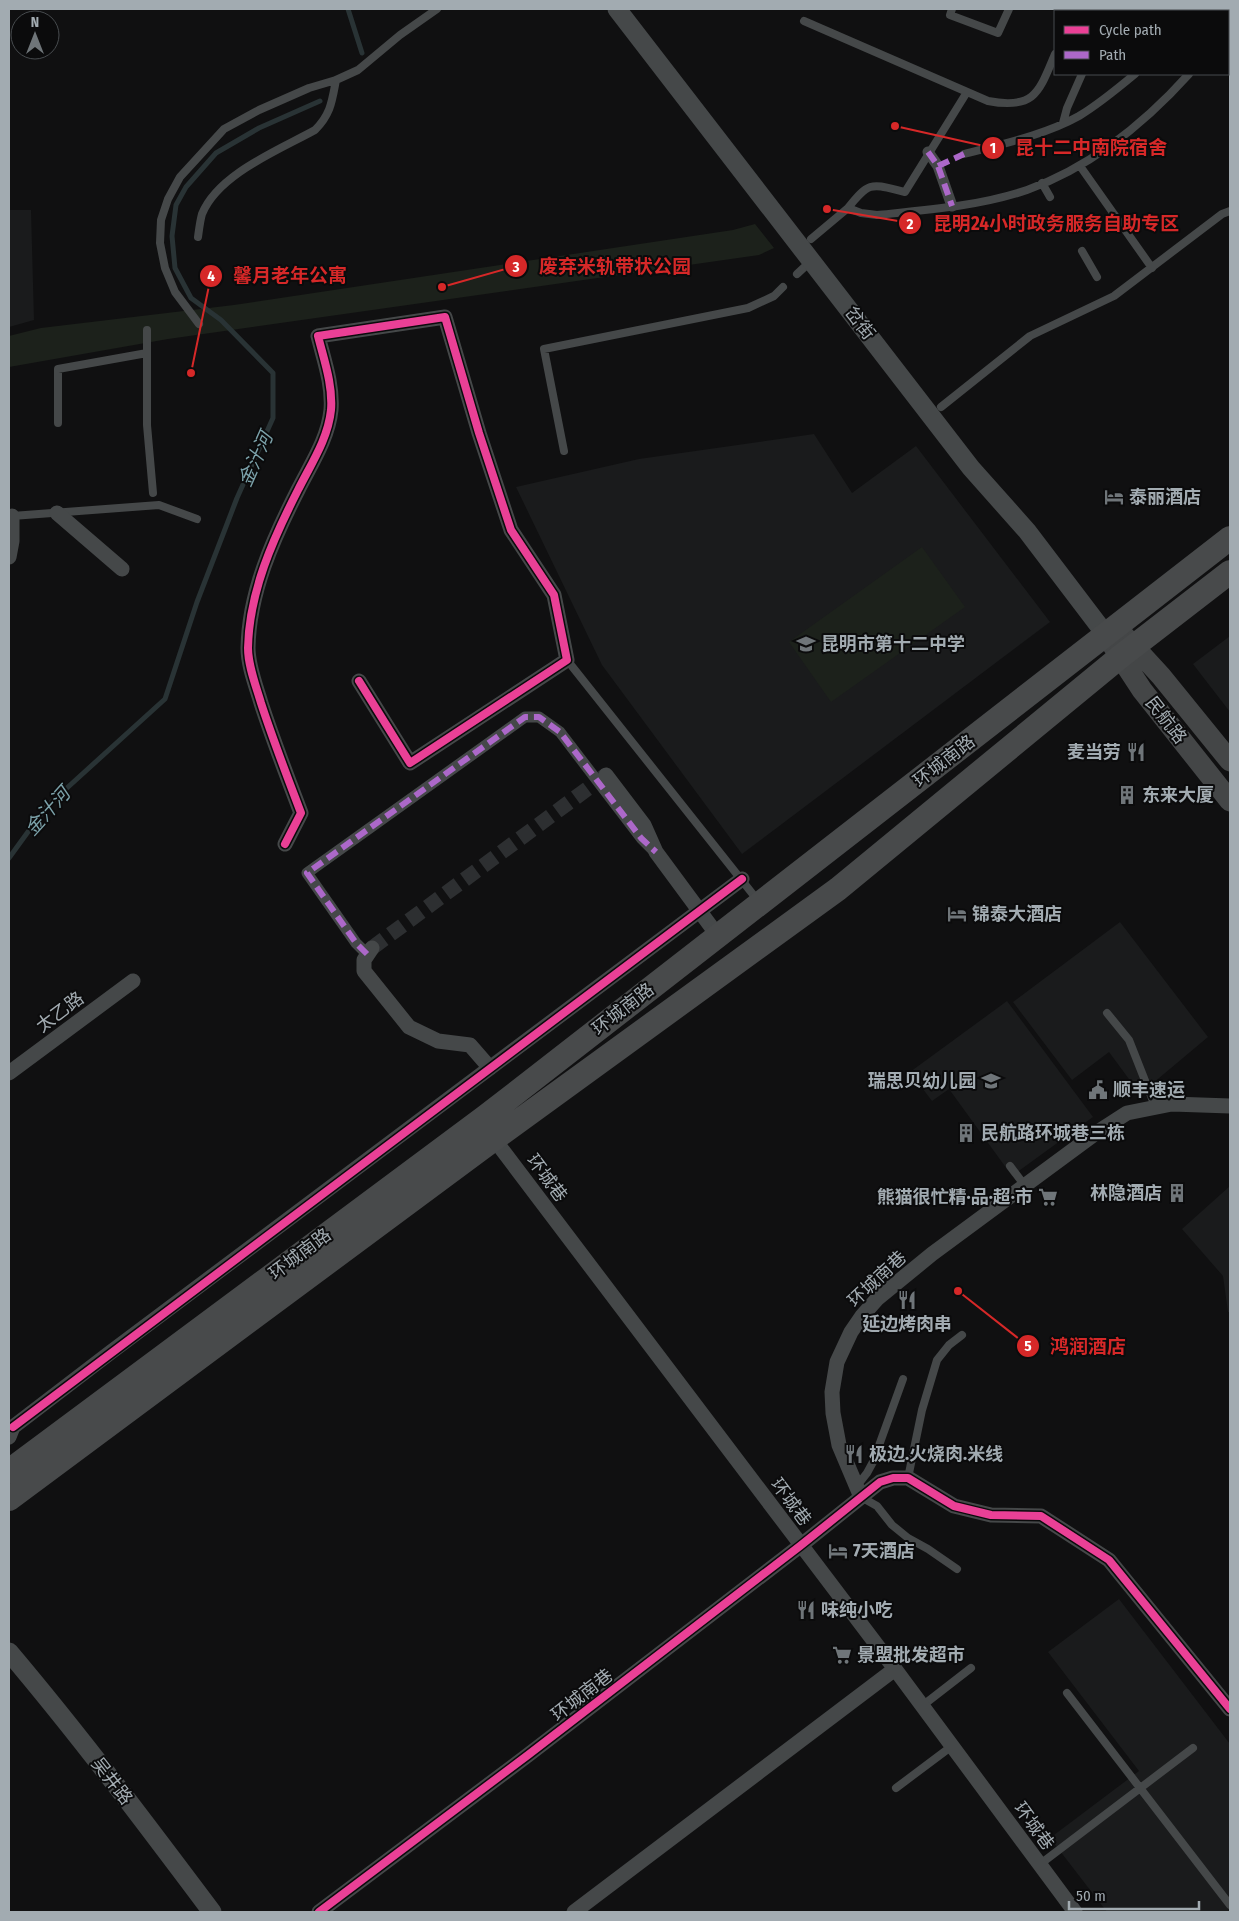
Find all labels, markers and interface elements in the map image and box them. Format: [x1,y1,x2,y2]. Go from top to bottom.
north arrow [10,10,60,60]
legend [1054,10,1229,75]
text: N [31,14,39,31]
text: Cycle path [1099,21,1162,39]
text: Path [1099,46,1126,64]
callout: 昆十二中南院宿舍 [980,131,1177,165]
text: 昆十二中南院宿舍 [1015,136,1167,159]
text: 1 [990,139,996,157]
callout: 昆明24小时政务服务自助专区 [898,206,1189,240]
text: 昆明24小时政务服务自助专区 [933,212,1179,235]
text: 2 [906,215,914,233]
callout: 废弃米轨带状公园 [504,249,701,283]
text: 废弃米轨带状公园 [539,255,691,278]
text: 3 [511,258,520,276]
callout: 馨月老年公寓 [198,259,357,293]
text: 馨月老年公寓 [233,264,347,287]
text: 4 [207,267,215,285]
street label: 岔街 [840,302,880,344]
water label: 金汁河 [233,425,279,490]
hotel icon: 泰丽酒店 [1103,486,1125,508]
place label: 泰丽酒店 [1129,486,1201,508]
school or university icon: 昆明市第十二中学 [795,633,817,655]
place label: 昆明市第十二中学 [821,633,965,655]
street label: 民航路 [1141,692,1191,748]
street label: 环城南路 [909,730,979,792]
place label: 麦当劳 [1067,741,1121,763]
restaurant icon: 麦当劳 [1125,741,1147,763]
water label: 金汁河 [20,779,78,840]
building icon: 东来大厦 [1116,784,1138,806]
place label: 东来大厦 [1142,784,1214,806]
hotel icon: 锦泰大酒店 [946,903,968,925]
place label: 锦泰大酒店 [972,903,1062,925]
street label: 环城南路 [588,978,658,1040]
street label: 太乙路 [32,987,88,1037]
place label: 瑞思贝幼儿园 [868,1070,976,1092]
school or university icon: 瑞思贝幼儿园 [980,1070,1002,1092]
public building icon: 顺丰速运 [1087,1079,1109,1101]
place label: 顺丰速运 [1113,1079,1185,1101]
building icon: 民航路环城巷三栋 [955,1122,977,1144]
place label: 民航路环城巷三栋 [981,1122,1125,1144]
street label: 环城巷 [522,1150,572,1206]
place label: 林隐酒店 [1090,1182,1162,1204]
building icon: 林隐酒店 [1166,1182,1188,1204]
place label: 熊猫很忙精·品·超·市 [877,1186,1033,1208]
supermarket icon: 熊猫很忙精·品·超·市 [1037,1186,1059,1208]
street label: 环城南路 [265,1224,335,1284]
street label: 环城南巷 [843,1246,911,1312]
restaurant icon: 延边烤肉串 [896,1289,918,1311]
place label: 延边烤肉串 [862,1313,952,1335]
callout: 鸿润酒店 [1015,1329,1136,1363]
text: 鸿润酒店 [1050,1335,1126,1358]
text: 5 [1024,1337,1032,1355]
restaurant icon: 极边.火烧肉.米线 [843,1443,865,1465]
place label: 极边.火烧肉.米线 [869,1443,1003,1465]
street label: 环城巷 [766,1474,816,1530]
hotel icon: 7天酒店 [827,1540,849,1562]
place label: 7天酒店 [853,1540,915,1562]
restaurant icon: 味纯小吃 [795,1599,817,1621]
place label: 味纯小吃 [821,1599,893,1621]
supermarket icon: 景盟批发超市 [831,1644,853,1666]
place label: 景盟批发超市 [857,1644,965,1666]
street label: 环城南巷 [547,1664,617,1726]
street label: 吴井路 [87,1753,137,1809]
street label: 环城巷 [1009,1798,1059,1854]
scale bar [1069,1878,1199,1910]
text: 50 m [1076,1887,1106,1905]

